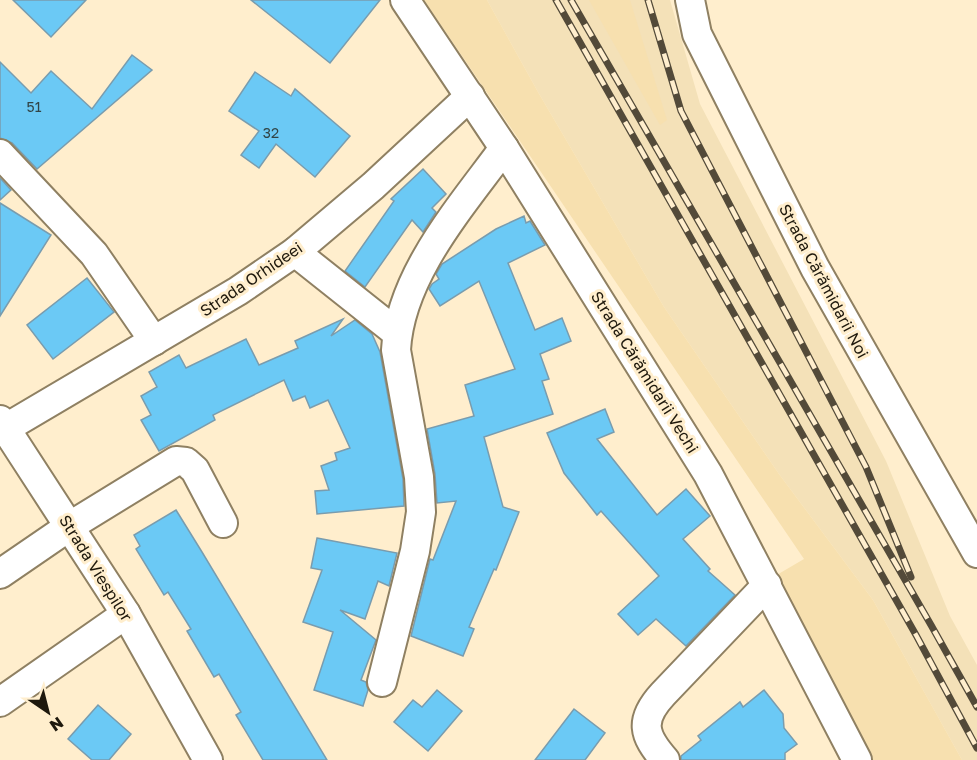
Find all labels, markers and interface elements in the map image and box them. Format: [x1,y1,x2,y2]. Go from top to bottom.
house number: 51 [27,98,42,115]
house number: 32 [263,124,279,141]
street label: Strada Cărămidarii Noi [775,201,873,361]
street label: Strada Orhideei [196,237,306,321]
street label: Strada Cărămidarii Vechi [587,287,703,457]
street label: Strada Viespilor [55,511,137,625]
north arrow [18,682,78,742]
text: N [46,713,67,736]

